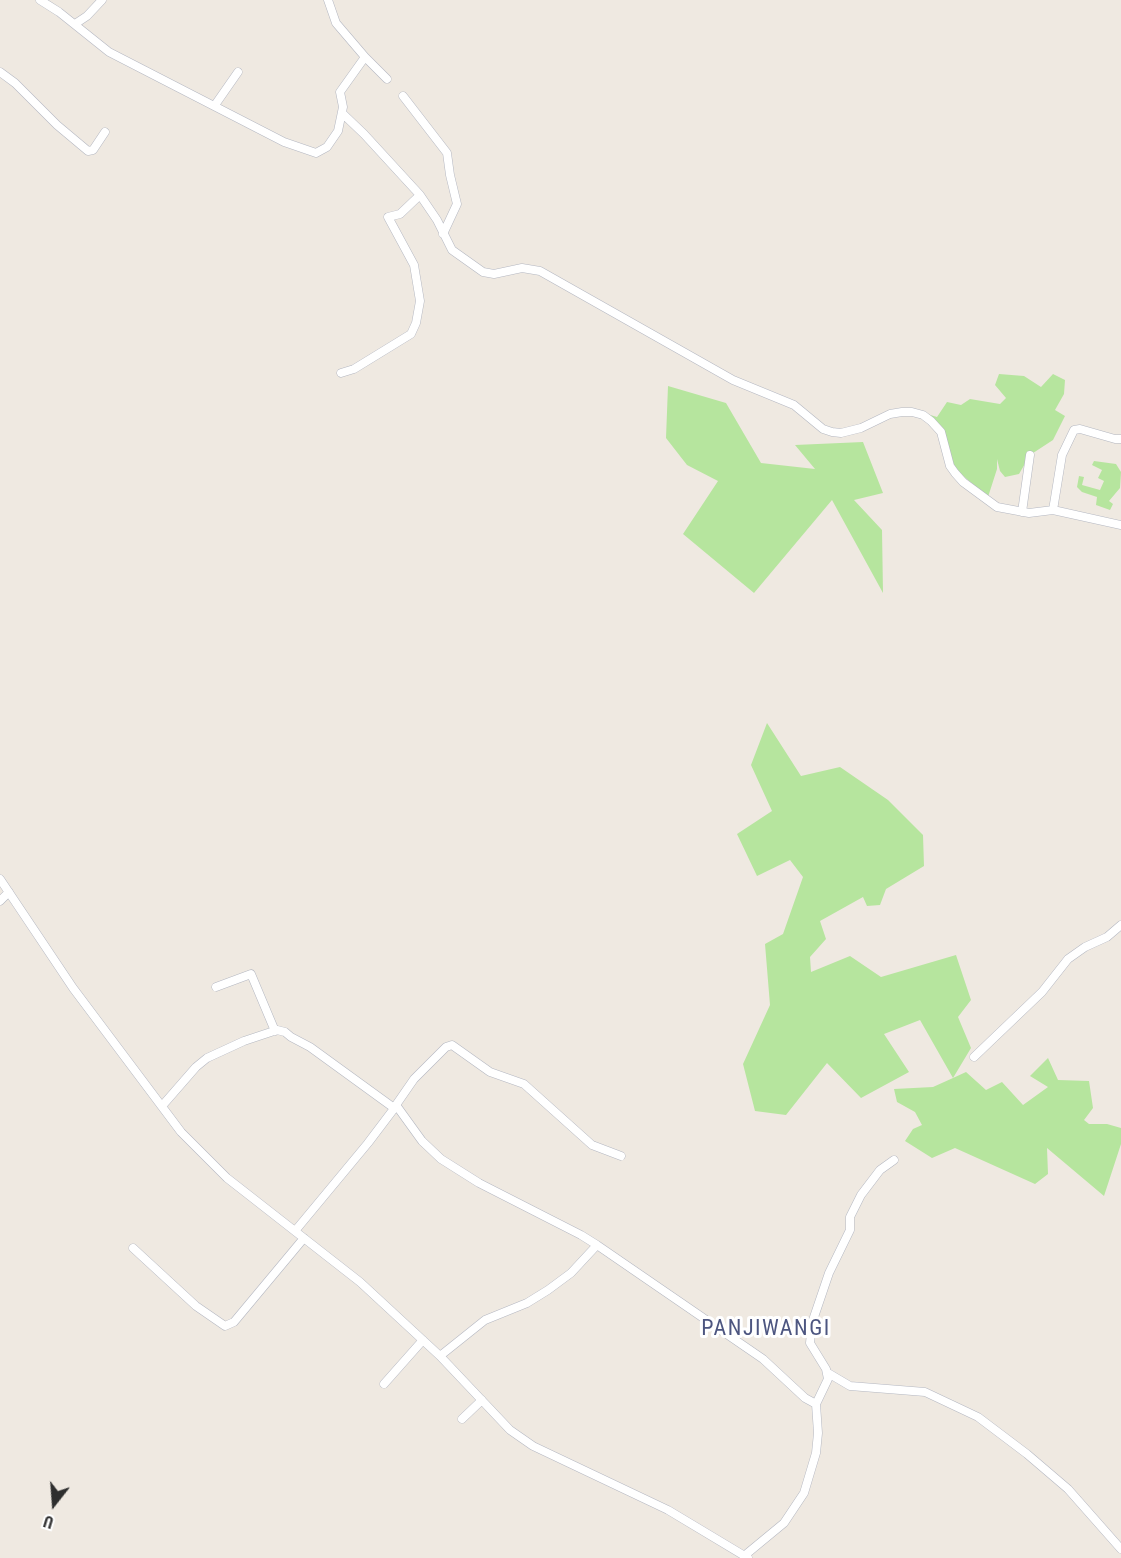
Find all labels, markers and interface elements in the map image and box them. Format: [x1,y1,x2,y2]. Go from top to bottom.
district label: PANJIWANGI [701,1316,831,1342]
north arrow [24,1474,84,1534]
text: U [41,1511,56,1532]

